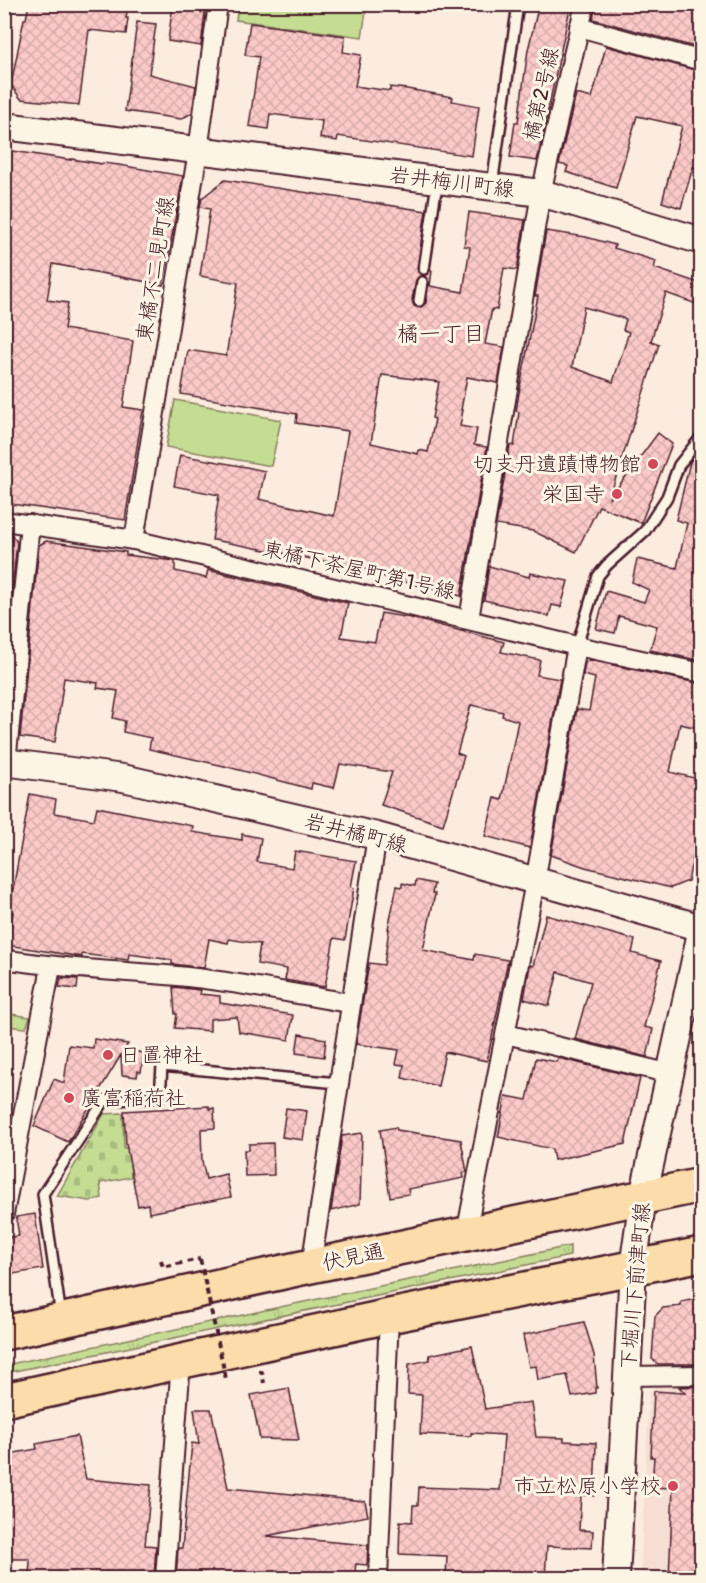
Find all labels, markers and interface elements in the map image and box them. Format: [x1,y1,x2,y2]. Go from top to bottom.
street label: 橘第2号線 [518,44,565,144]
street label: 岩井梅川町線 [388,161,516,204]
street label: 東橘不二見町線 [131,194,180,344]
district label: 橘一丁目 [397,320,485,348]
place label: 切支丹遺蹟博物館 [473,451,641,478]
marker: 切支丹遺蹟博物館 [646,457,660,471]
place label: 栄国寺 [542,481,605,508]
marker: 栄国寺 [610,487,624,501]
street label: 東橘下茶屋町第1号線 [260,535,458,606]
street label: 岩井橘町線 [302,808,410,859]
place label: 日置神社 [120,1042,204,1069]
marker: 日置神社 [101,1048,115,1062]
place label: 廣富稲荷社 [81,1085,186,1112]
marker: 廣富稲荷社 [62,1091,76,1105]
street label: 下堀川下前津町線 [615,1201,656,1371]
street label: 伏見通 [319,1238,387,1277]
place label: 市立松原小学校 [514,1473,661,1500]
marker: 市立松原小学校 [666,1479,680,1493]

